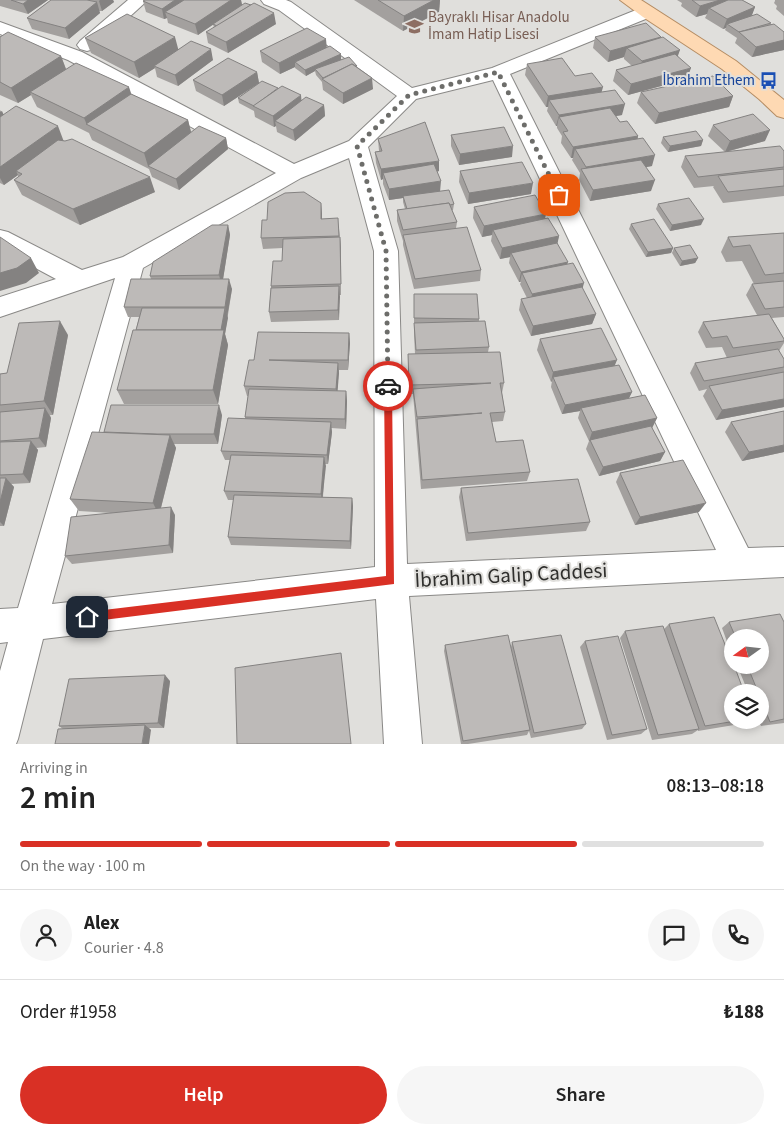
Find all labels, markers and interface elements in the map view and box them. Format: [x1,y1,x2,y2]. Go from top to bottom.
place label: Bayraklı Hisar Anadolu İmam Hatip Lisesi [428,7,570,45]
school or university icon: Bayraklı Hisar Anadolu İmam Hatip Lisesi [404,16,424,36]
place label: İbrahim Ethem [662,70,755,91]
bus stop icon: İbrahim Ethem [759,70,779,90]
pin [538,174,580,216]
icon: bag [545,181,573,209]
courier [363,361,413,411]
icon: car [374,372,402,400]
street label: İbrahim Galip Caddesi [414,555,608,595]
pin [66,596,108,638]
icon: home [73,603,101,631]
north arrow [724,629,769,674]
map controls [724,629,769,729]
button: layers [724,684,769,729]
text: Arriving in [20,757,88,779]
text: 08:13–08:18 [666,773,764,800]
text: 2 min [20,775,96,821]
text: On the way · 100 m [20,855,145,877]
button: person [20,909,72,961]
button: chat [648,909,700,961]
button: phone [712,909,764,961]
text: Alex [84,910,120,937]
text: Courier · 4.8 [84,937,164,959]
text: Order #1958 [20,999,117,1026]
text: ₺188 [724,999,764,1026]
button: Help [20,1066,387,1124]
button: Share [397,1066,764,1124]

